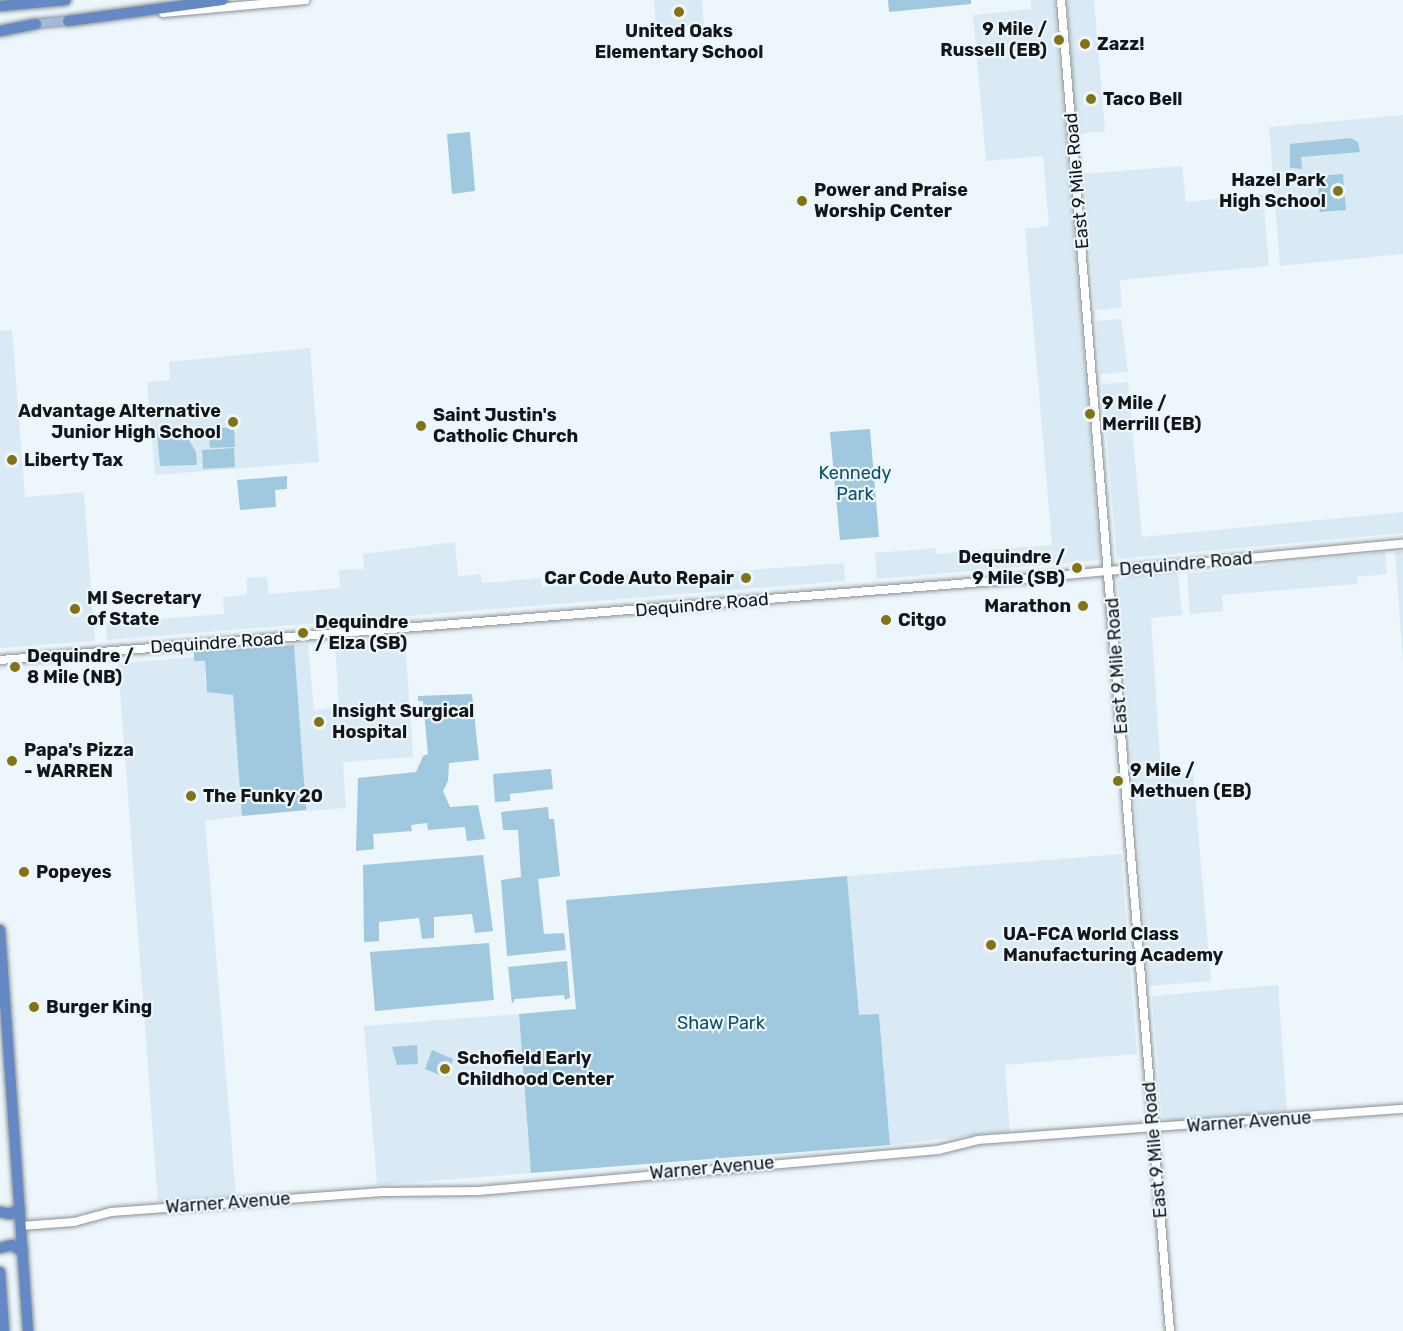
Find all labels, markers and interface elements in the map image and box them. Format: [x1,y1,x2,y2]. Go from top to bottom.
marker: United Oaks Elementary School [672,5,686,19]
place label: 9 Mile / Russell (EB) [940,19,1047,62]
place label: United Oaks Elementary School [594,21,764,63]
marker: 9 Mile / Russell (EB) [1052,33,1066,47]
place label: Zazz! [1097,33,1144,55]
marker: Zazz! [1078,37,1092,51]
place label: Taco Bell [1103,88,1182,110]
marker: Taco Bell [1084,92,1098,106]
street label: East 9 Mile Road [1060,112,1094,250]
place label: Hazel Park High School [1219,170,1326,213]
place label: Power and Praise Worship Center [814,180,968,222]
marker: Hazel Park High School [1331,184,1345,198]
marker: Power and Praise Worship Center [795,194,809,208]
place label: 9 Mile / Merrill (EB) [1102,393,1201,436]
place label: Advantage Alternative Junior High School [17,401,221,444]
place label: Saint Justin's Catholic Church [433,405,578,448]
marker: 9 Mile / Merrill (EB) [1083,407,1097,421]
marker: Advantage Alternative Junior High School [226,415,240,429]
marker: Saint Justin's Catholic Church [414,419,428,433]
place label: Liberty Tax [24,449,124,471]
marker: Liberty Tax [5,453,19,467]
park label: Kennedy Park [819,463,891,506]
place label: Dequindre / 9 Mile (SB) [958,547,1065,590]
street label: Dequindre Road [1118,547,1254,581]
marker: Dequindre / 9 Mile (SB) [1070,561,1084,575]
place label: Car Code Auto Repair [543,567,734,589]
marker: Car Code Auto Repair [739,571,753,585]
place label: MI Secretary of State [87,588,202,630]
street label: Dequindre Road [634,588,770,622]
place label: Marathon [984,595,1071,617]
street label: East 9 Mile Road [1101,597,1133,735]
marker: Marathon [1076,599,1090,613]
marker: MI Secretary of State [68,602,82,616]
place label: Citgo [898,609,947,631]
place label: Dequindre / Elza (SB) [315,612,408,654]
marker: Citgo [879,613,893,627]
marker: Dequindre / Elza (SB) [296,626,310,640]
street label: Dequindre Road [149,628,285,658]
place label: Dequindre / 8 Mile (NB) [27,646,134,688]
marker: Dequindre / 8 Mile (NB) [8,660,22,674]
place label: Insight Surgical Hospital [332,701,474,744]
marker: Insight Surgical Hospital [310,713,328,731]
place label: Papa's Pizza - WARREN [24,740,134,783]
marker: Papa's Pizza - WARREN [5,754,19,768]
place label: 9 Mile / Methuen (EB) [1130,760,1251,802]
marker: 9 Mile / Methuen (EB) [1111,774,1125,788]
place label: The Funky 20 [203,785,323,807]
marker: The Funky 20 [184,789,198,803]
place label: Popeyes [36,861,112,883]
marker: Popeyes [17,865,31,879]
place label: UA-FCA World Class Manufacturing Academy [1003,924,1224,966]
marker: UA-FCA World Class Manufacturing Academy [984,938,998,952]
place label: Burger King [46,996,152,1018]
marker: Burger King [27,1000,41,1014]
park label: Shaw Park [677,1012,765,1034]
place label: Schofield Early Childhood Center [457,1048,614,1090]
marker: Schofield Early Childhood Center [438,1062,452,1076]
street label: East 9 Mile Road [1138,1081,1172,1219]
street label: Warner Avenue [1185,1107,1313,1137]
street label: Warner Avenue [648,1152,776,1184]
street label: Warner Avenue [164,1188,292,1218]

